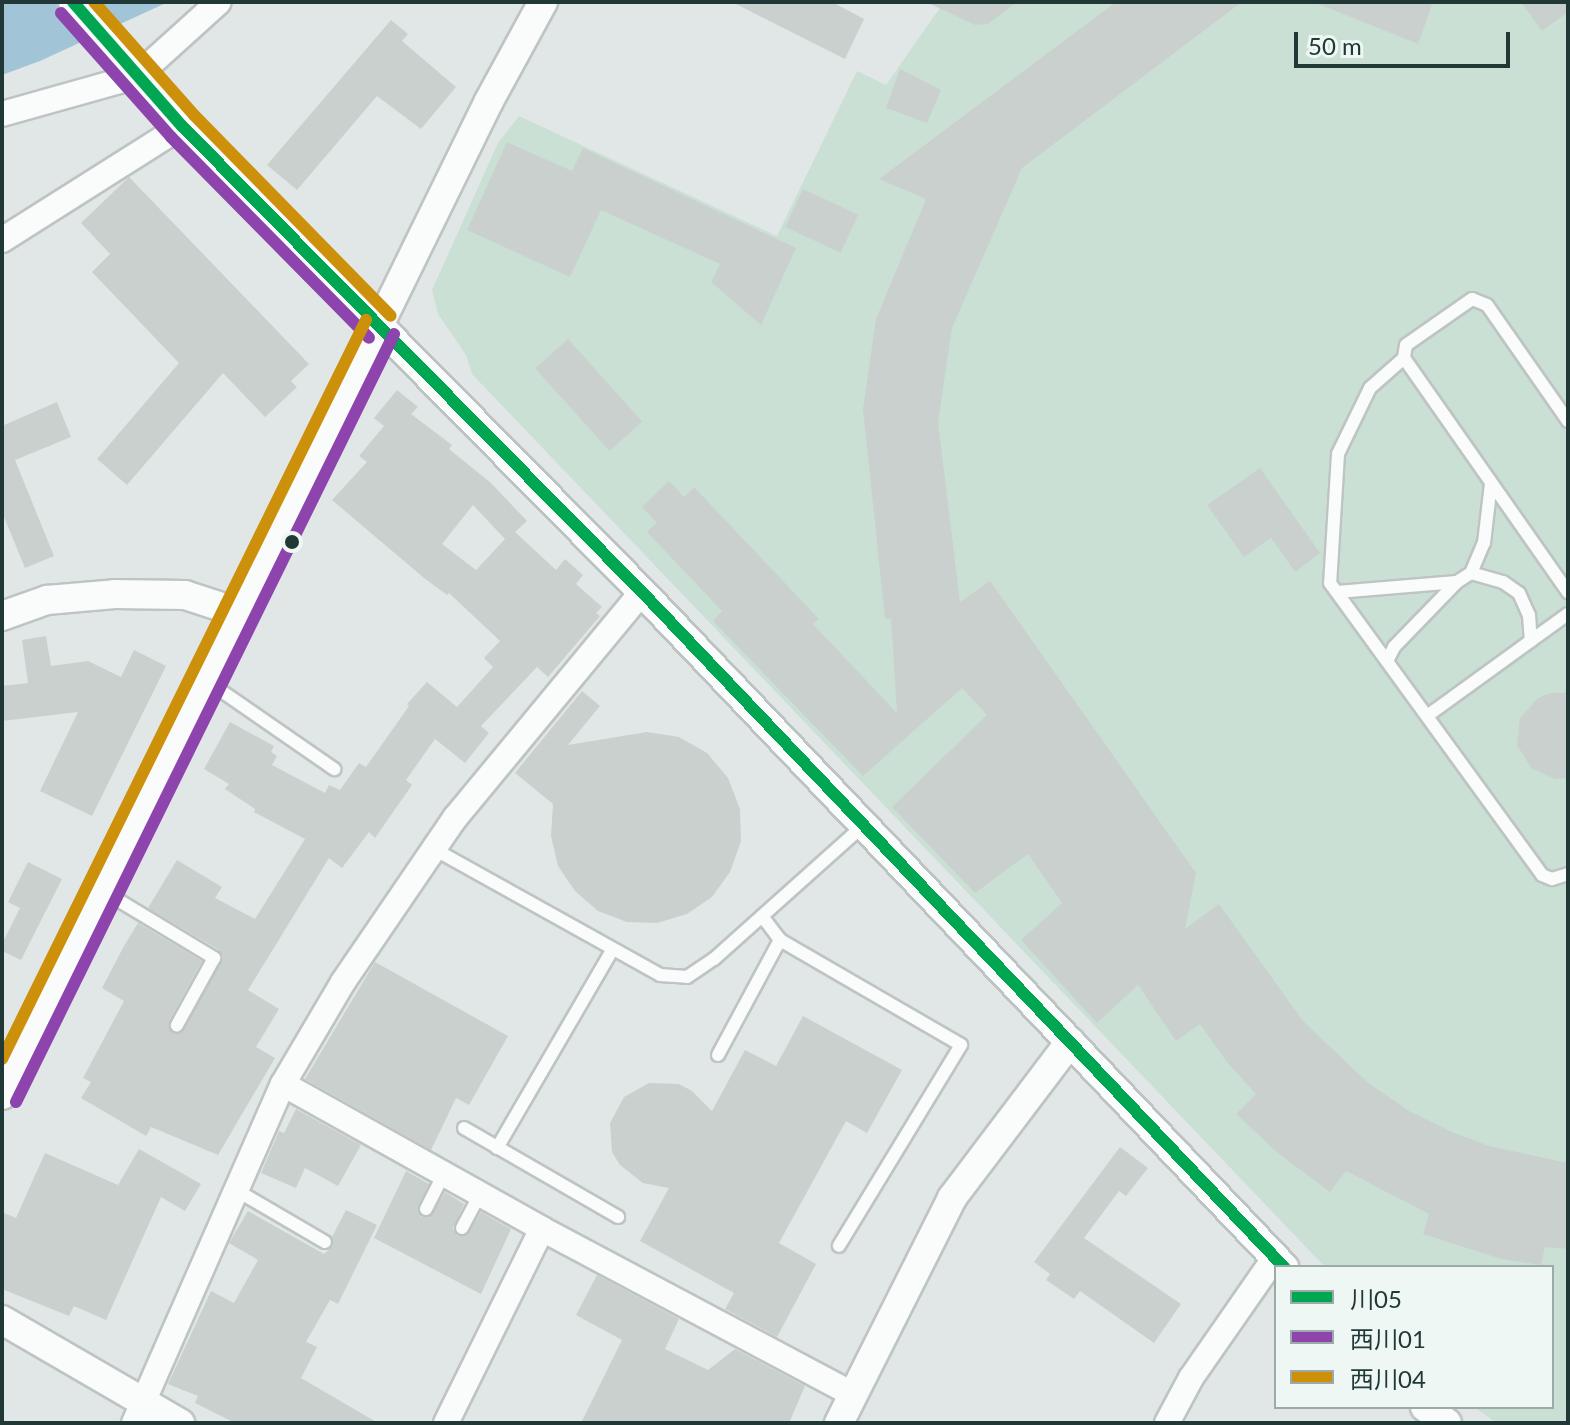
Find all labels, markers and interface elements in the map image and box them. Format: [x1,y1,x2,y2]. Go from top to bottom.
scale bar [1298,16,1514,66]
text: 50 m [1308,31,1362,60]
unlabelled marker [284,534,300,550]
legend [1274,1265,1554,1409]
text: 川05 [1350,1284,1402,1313]
text: 西川01 [1350,1324,1426,1353]
text: 西川04 [1350,1364,1426,1393]

